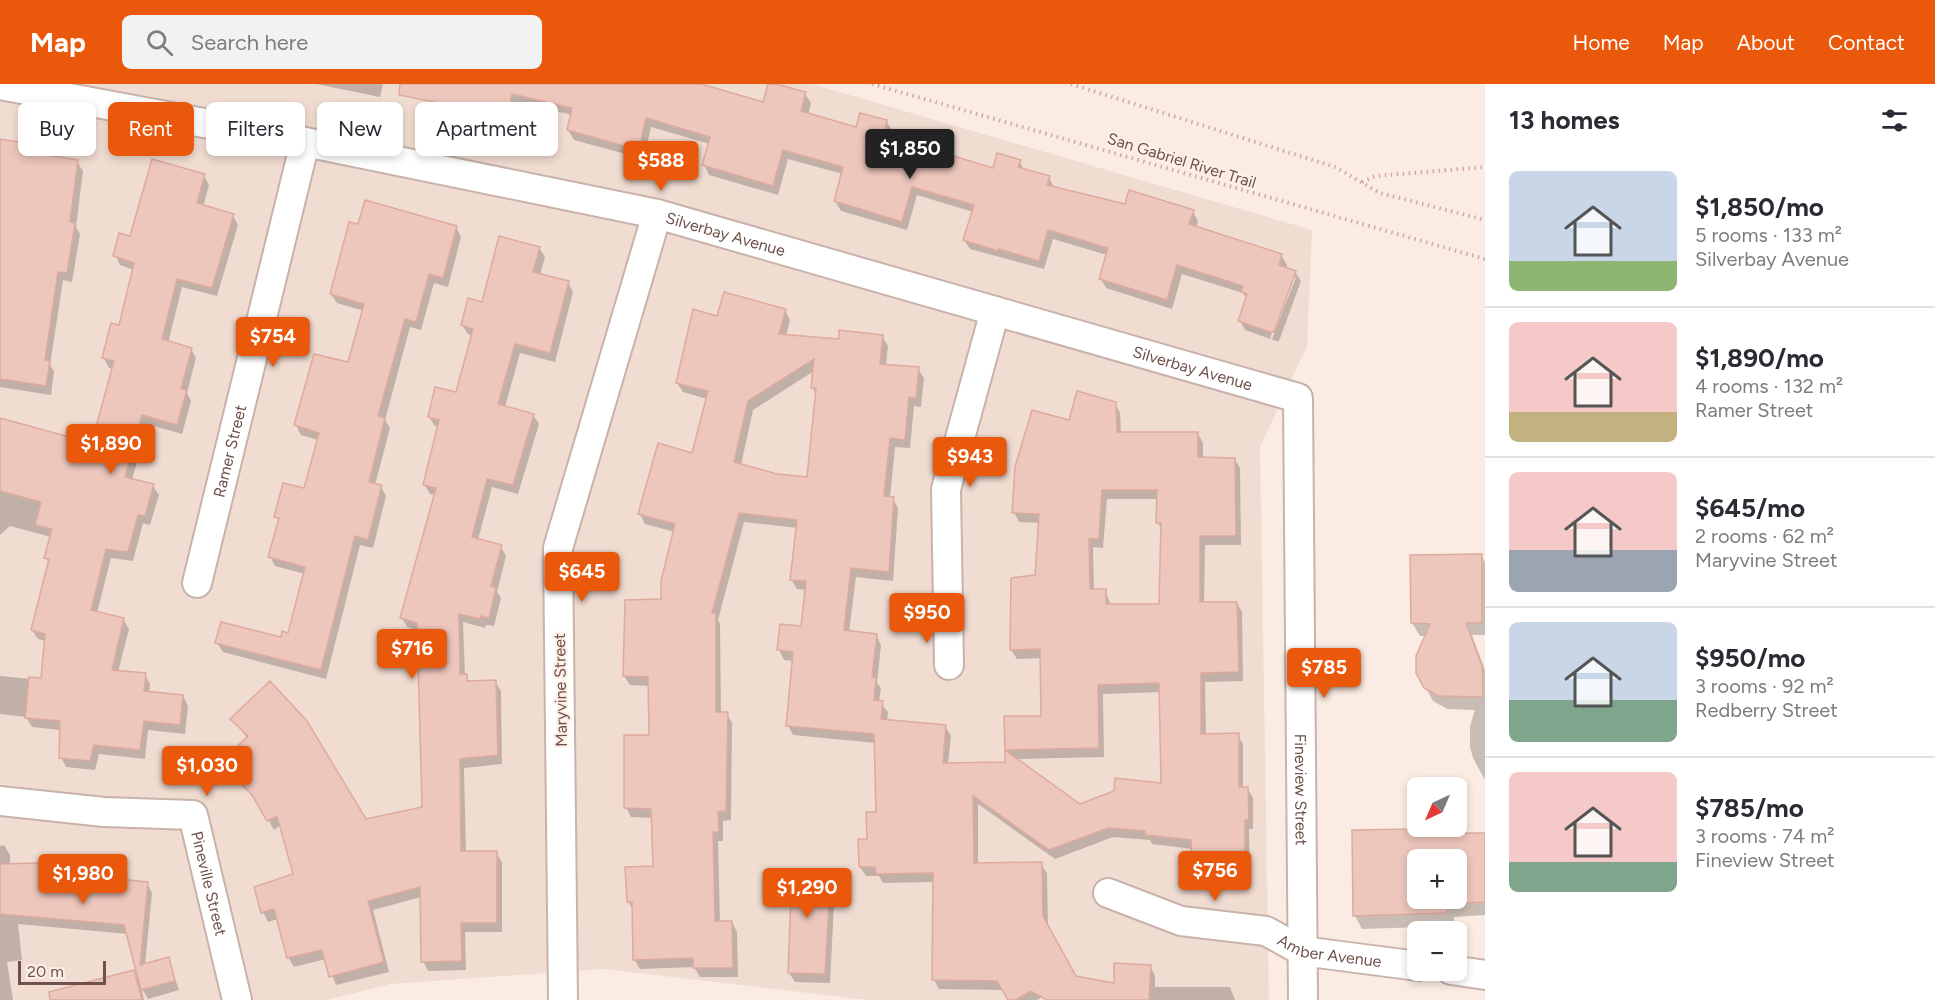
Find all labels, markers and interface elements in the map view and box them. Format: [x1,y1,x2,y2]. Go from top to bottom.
search box [122,15,542,69]
text: Map [30,25,86,59]
icon: search [143,26,176,59]
text: Search here [191,29,308,56]
text: Home [1573,30,1630,55]
text: Map [1663,30,1704,55]
text: About [1737,30,1795,55]
text: Contact [1828,30,1905,55]
chip: Buy [18,102,96,156]
chip: Rent [108,102,194,156]
chip: Filters [206,102,305,156]
chip: New [317,102,403,156]
chip: Apartment [415,102,558,156]
text: 13 homes [1509,104,1620,136]
icon: filters [1878,104,1911,137]
pin: $1,850 [861,129,959,180]
street label: San Gabriel River Trail [1105,129,1259,192]
text: $1,850 [879,136,941,160]
pin: $588 [625,141,697,192]
text: $588 [637,148,685,172]
text: $1,850/mo [1695,191,1824,223]
icon: home [1557,195,1629,267]
street label: Silverbay Avenue [664,208,788,260]
text: 5 rooms · 133 m² [1695,223,1842,247]
text: Silverbay Avenue [1695,247,1849,271]
pin: $754 [237,317,309,368]
text: $754 [250,324,296,348]
street label: Silverbay Avenue [1131,342,1255,395]
text: $1,890/mo [1695,342,1824,374]
icon: home [1557,346,1629,418]
text: 4 rooms · 132 m² [1695,374,1843,398]
text: Ramer Street [1695,398,1813,422]
street label: Ramer Street [209,403,250,499]
pin: $1,890 [62,424,160,475]
text: $1,890 [80,431,142,455]
pin: $943 [934,437,1006,488]
text: $943 [947,444,993,468]
text: $645/mo [1695,492,1805,524]
icon: home [1557,496,1629,568]
text: 2 rooms · 62 m² [1695,524,1834,548]
text: Maryvine Street [1695,548,1837,572]
pin: $645 [546,552,618,603]
text: $645 [559,559,605,583]
pin: $950 [891,593,963,644]
text: $950 [903,600,951,624]
pin: $716 [376,629,448,680]
street label: Maryvine Street [550,633,571,747]
text: $716 [391,636,433,660]
text: $950/mo [1695,642,1805,674]
icon: home [1557,646,1629,718]
pin: $785 [1288,648,1360,699]
text: $785 [1301,655,1347,679]
text: 3 rooms · 92 m² [1695,674,1834,698]
text: Redberry Street [1695,698,1838,722]
street label: Fineview Street [1291,734,1311,846]
pin: $1,030 [158,746,256,797]
text: $1,030 [176,753,238,777]
north arrow [1407,777,1467,837]
map controls [1407,777,1467,981]
text: $785/mo [1695,792,1804,824]
icon: home [1557,796,1629,868]
text: 3 rooms · 74 m² [1695,824,1834,848]
street label: Pineville Street [187,829,230,938]
text: Fineview Street [1695,848,1835,872]
button: + [1407,849,1467,909]
pin: $756 [1179,851,1251,902]
pin: $1,980 [34,854,132,905]
text: $756 [1192,858,1238,882]
text: $1,980 [52,861,114,885]
pin: $1,290 [758,868,856,919]
text: $1,290 [777,875,837,899]
button: − [1407,921,1467,981]
street label: Amber Avenue [1274,930,1383,971]
scale bar [18,958,106,986]
text: 20 m [27,962,64,981]

